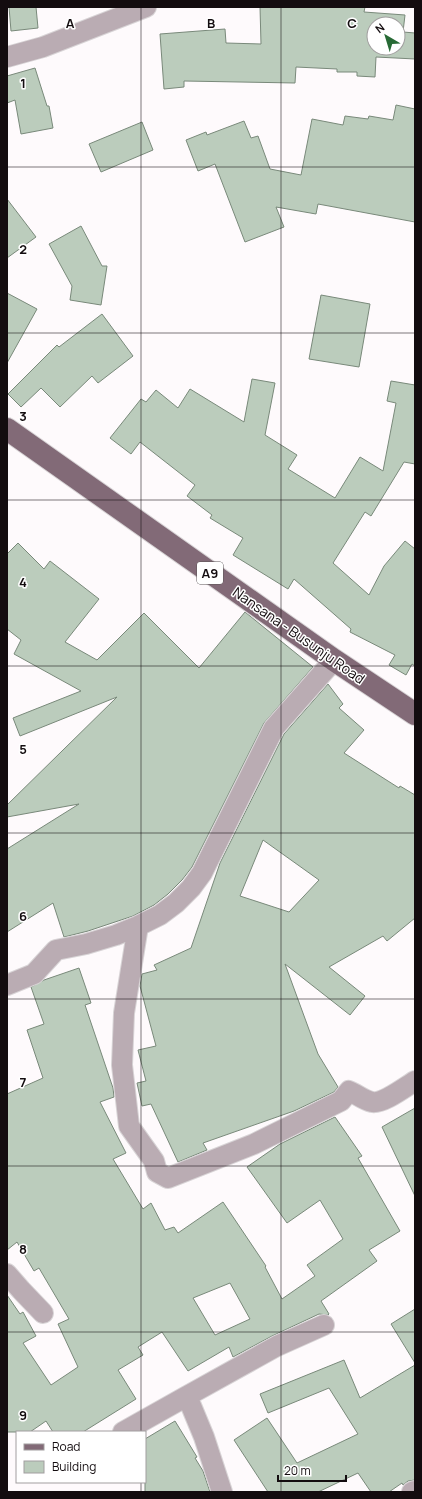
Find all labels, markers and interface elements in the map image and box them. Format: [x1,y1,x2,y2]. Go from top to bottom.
text: A [66,14,75,32]
text: B [207,14,215,32]
text: C [347,14,357,32]
north arrow [366,16,406,56]
text: N [372,19,387,36]
text: 1 [20,74,26,92]
text: 2 [19,240,27,258]
text: 3 [19,407,27,425]
road number: A9 [197,562,223,584]
text: 4 [19,573,27,591]
street label: Nansana - Busunju Road [229,582,369,688]
text: 5 [19,740,27,758]
text: 6 [19,907,27,925]
text: 7 [20,1073,27,1091]
text: 8 [19,1240,27,1258]
text: 9 [19,1406,27,1424]
legend [16,1431,146,1483]
text: Road [52,1438,80,1455]
scale bar [278,1457,346,1483]
text: Building [52,1458,96,1475]
text: 20 m [284,1462,311,1479]

